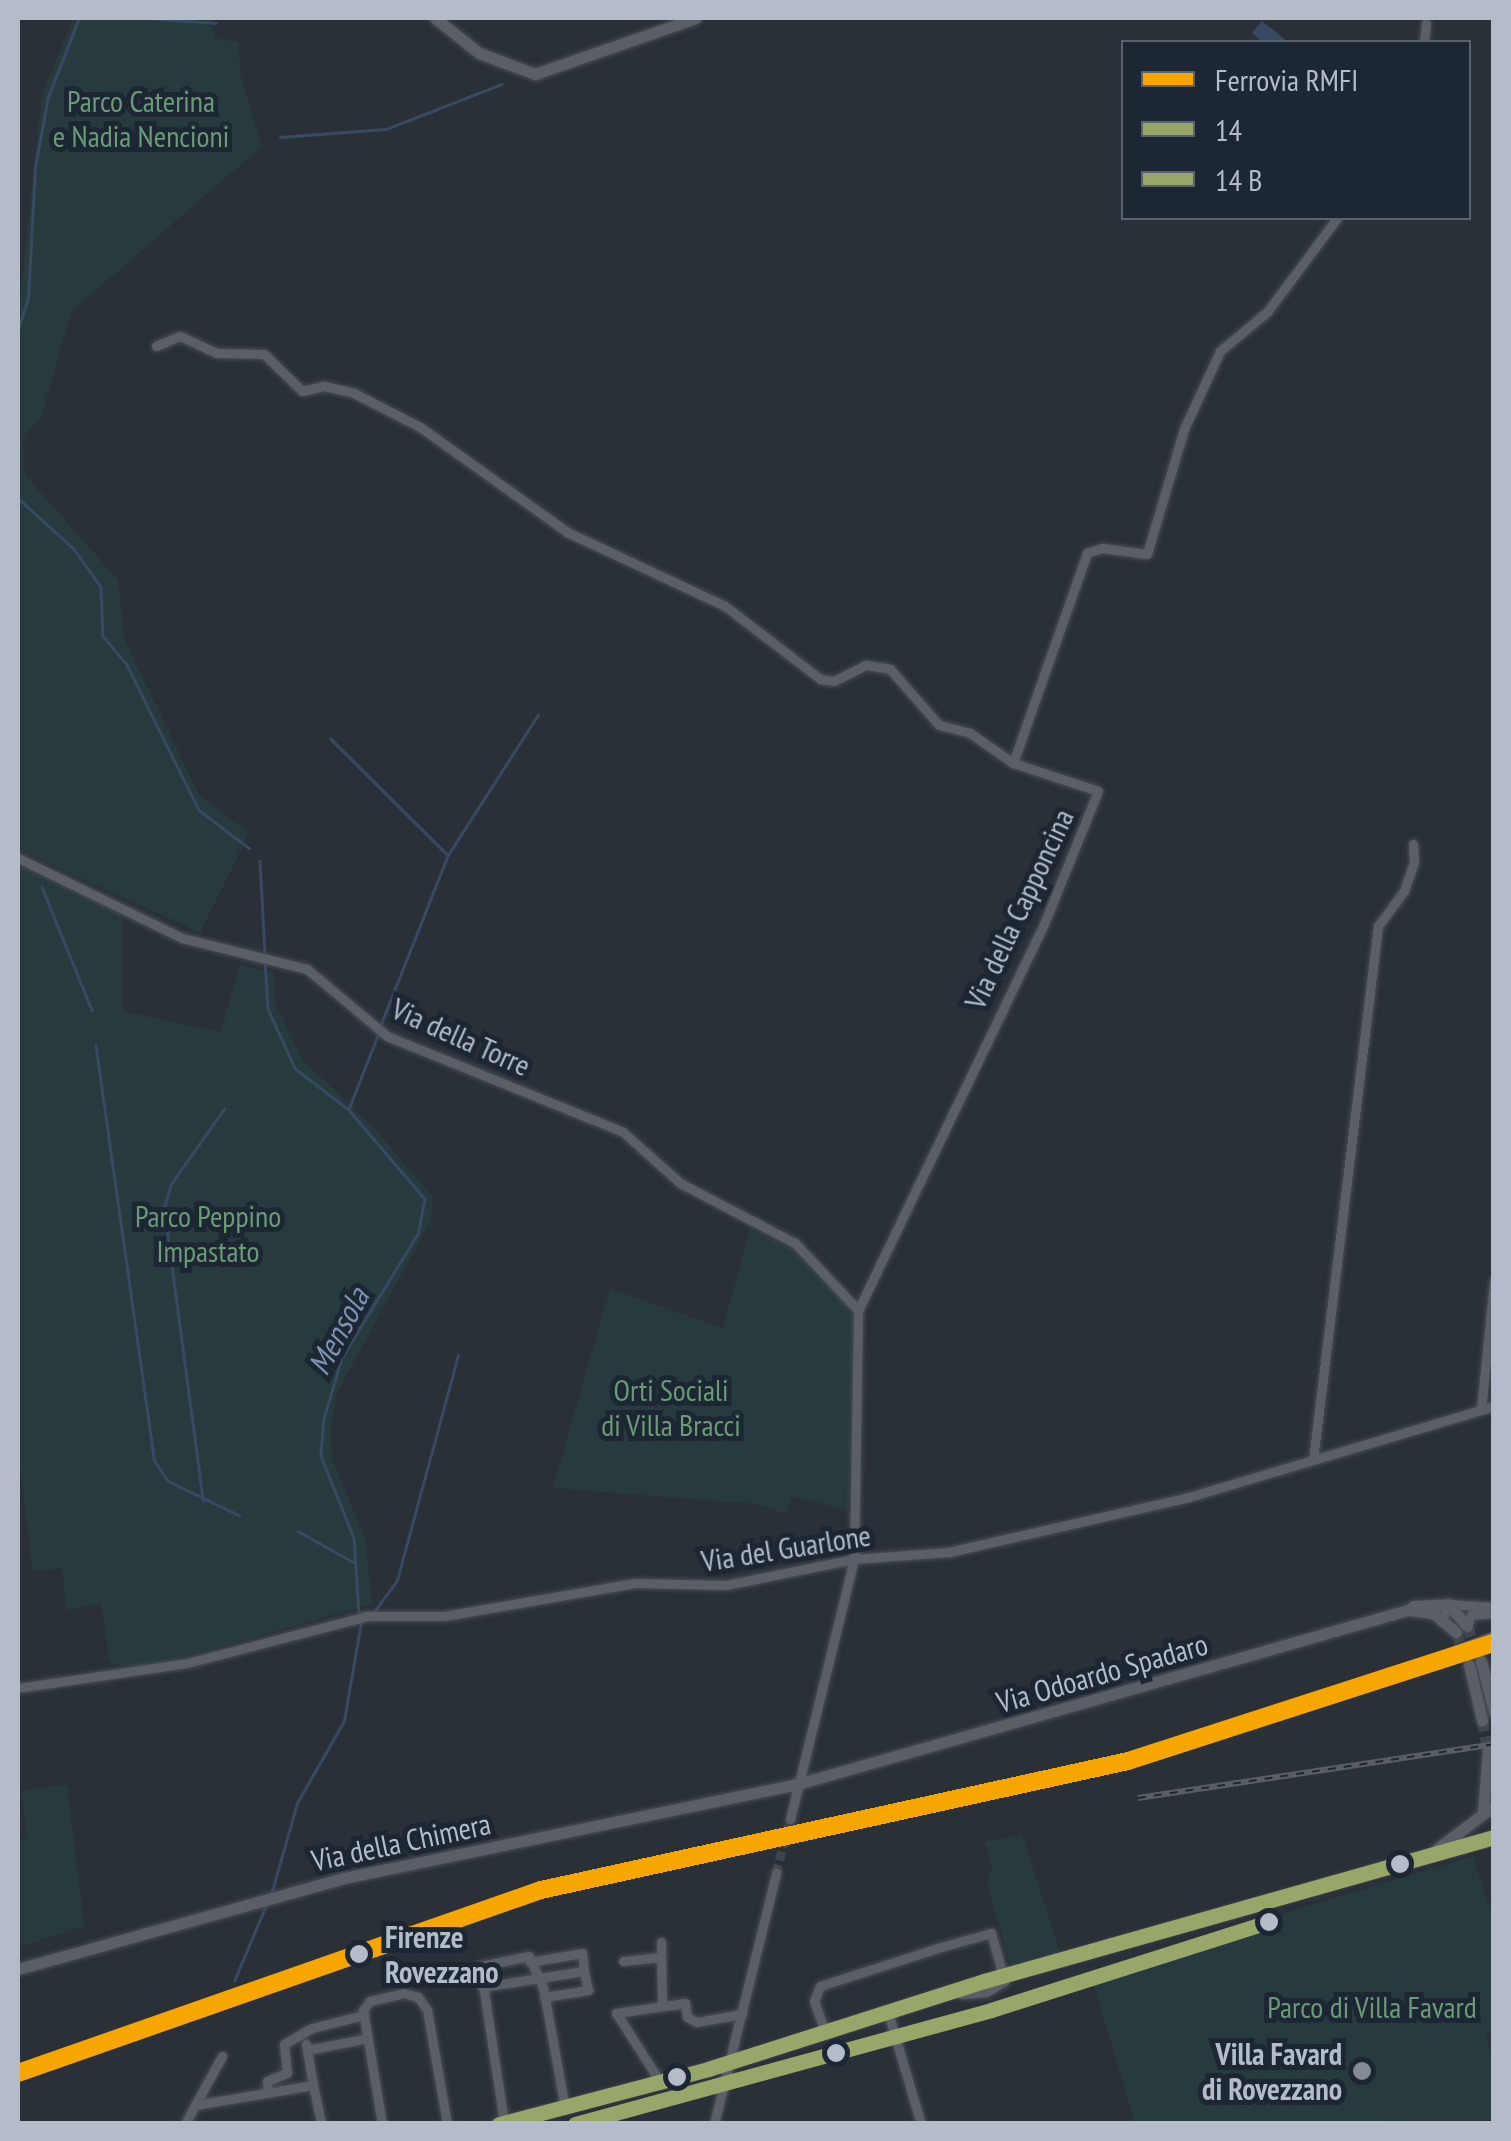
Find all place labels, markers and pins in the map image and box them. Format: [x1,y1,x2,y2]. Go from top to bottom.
unlabelled marker [1390,1854,1410,1874]
unlabelled marker [1259,1912,1279,1932]
place label: Firenze Rovezzano [385,1919,499,1990]
marker: Firenze Rovezzano [342,1937,376,1971]
place label: Villa Favard di Rovezzano [1202,2036,1342,2106]
unlabelled marker [826,2043,846,2063]
marker: Villa Favard di Rovezzano [1351,2060,1373,2082]
unlabelled marker [667,2067,687,2087]

